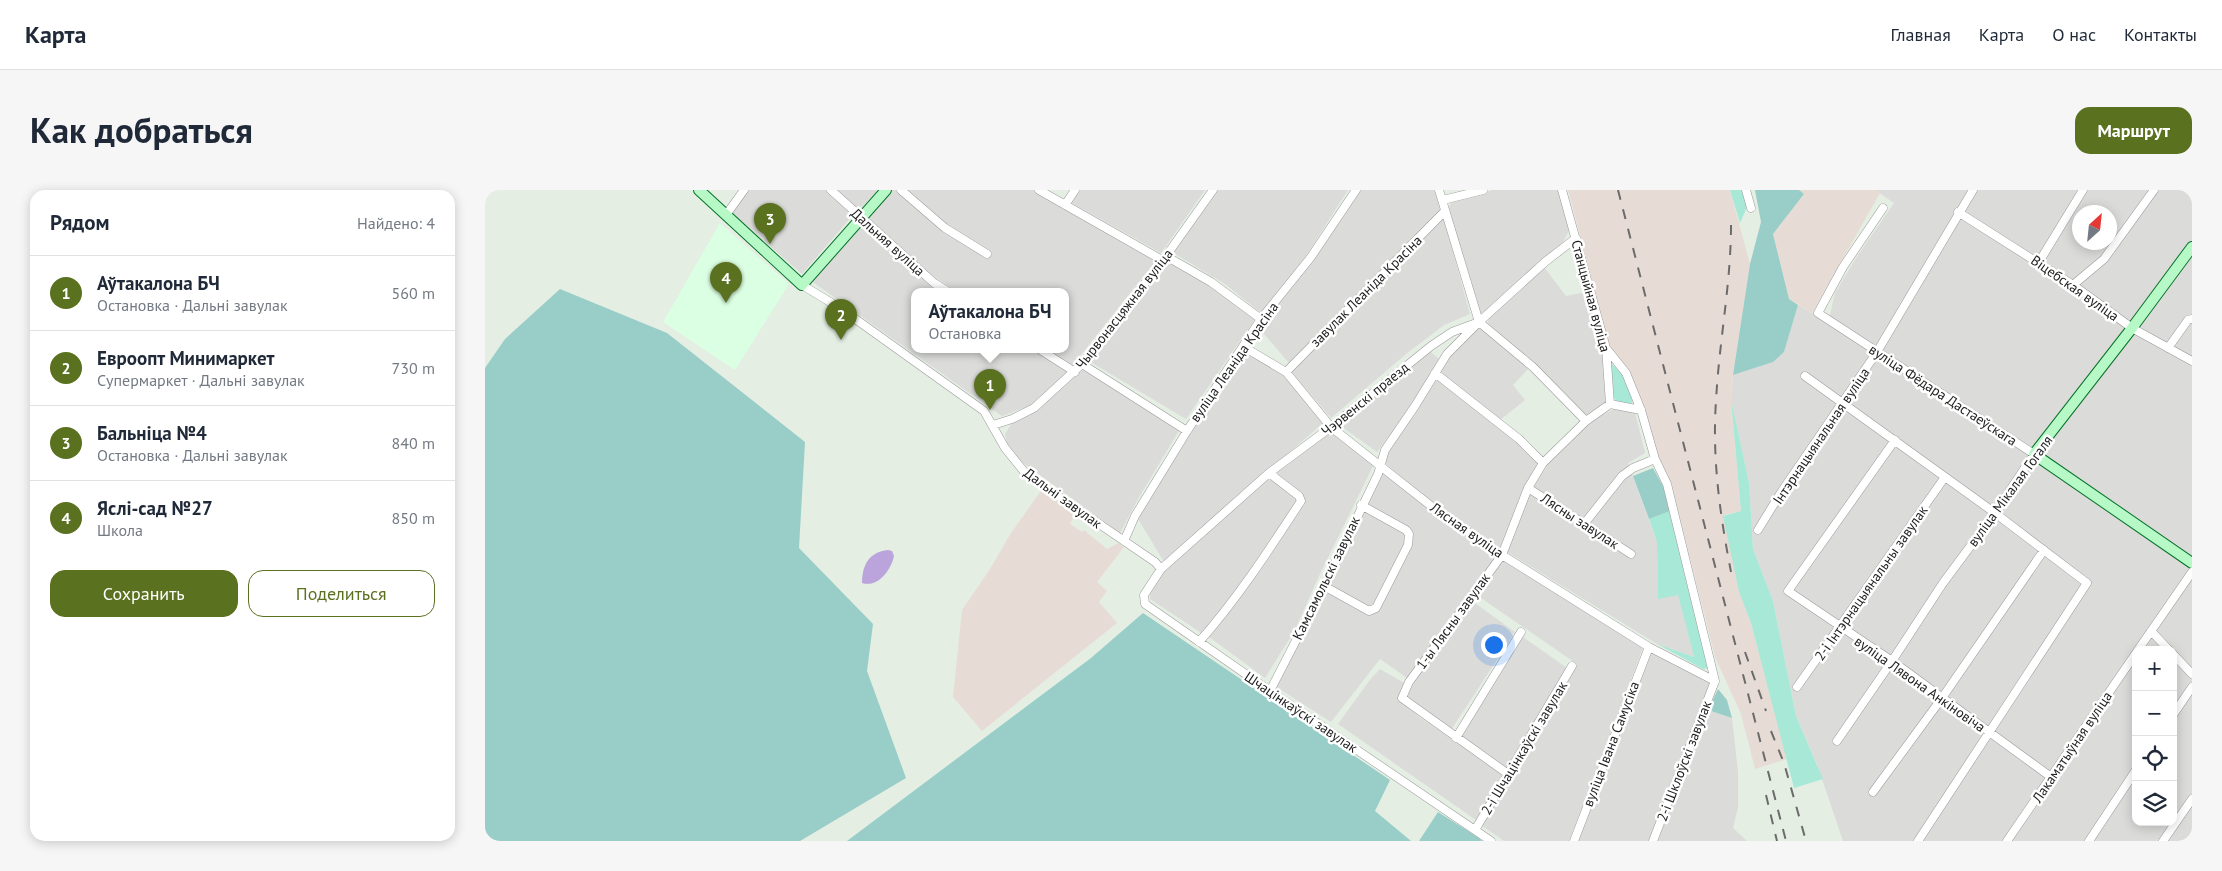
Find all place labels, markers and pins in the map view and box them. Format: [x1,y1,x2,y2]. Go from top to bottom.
pin: 3 [754,203,786,244]
pin: 4 [710,262,742,303]
pin: 2 [825,299,857,340]
pin: 1 [974,369,1006,410]

